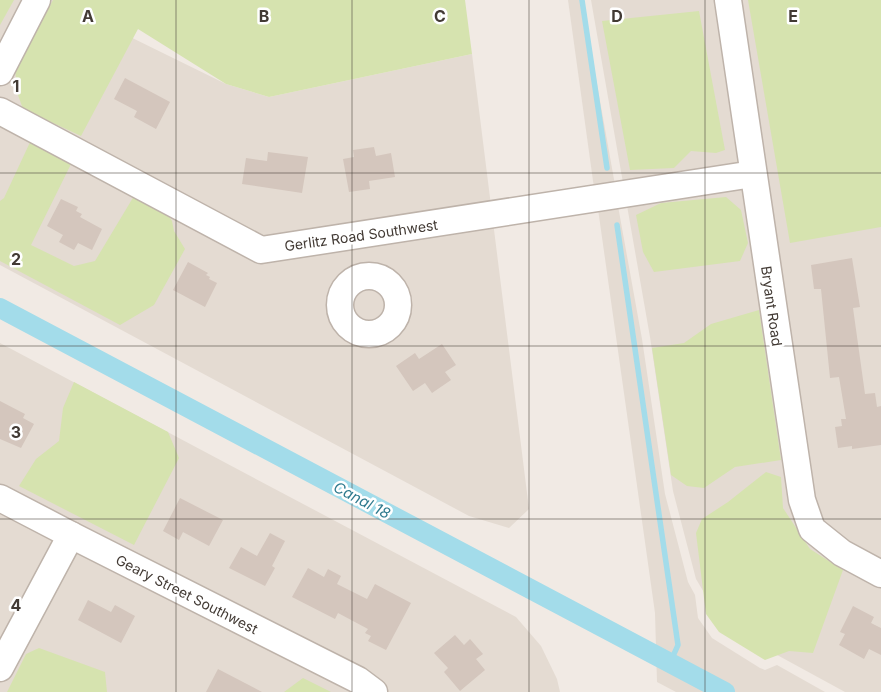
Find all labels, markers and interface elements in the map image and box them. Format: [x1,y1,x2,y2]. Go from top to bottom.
text: A [82,6,94,26]
text: B [259,6,269,26]
text: C [434,6,446,26]
text: D [611,6,623,26]
text: E [788,6,798,26]
text: 1 [13,76,19,96]
street label: Gerlitz Road Southwest [283,216,439,254]
text: 2 [11,249,21,269]
street label: Bryant Road [758,265,786,347]
text: 3 [11,422,21,442]
water label: Canal 18 [330,477,394,523]
street label: Geary Street Southwest [113,551,261,637]
text: 4 [11,595,22,615]

